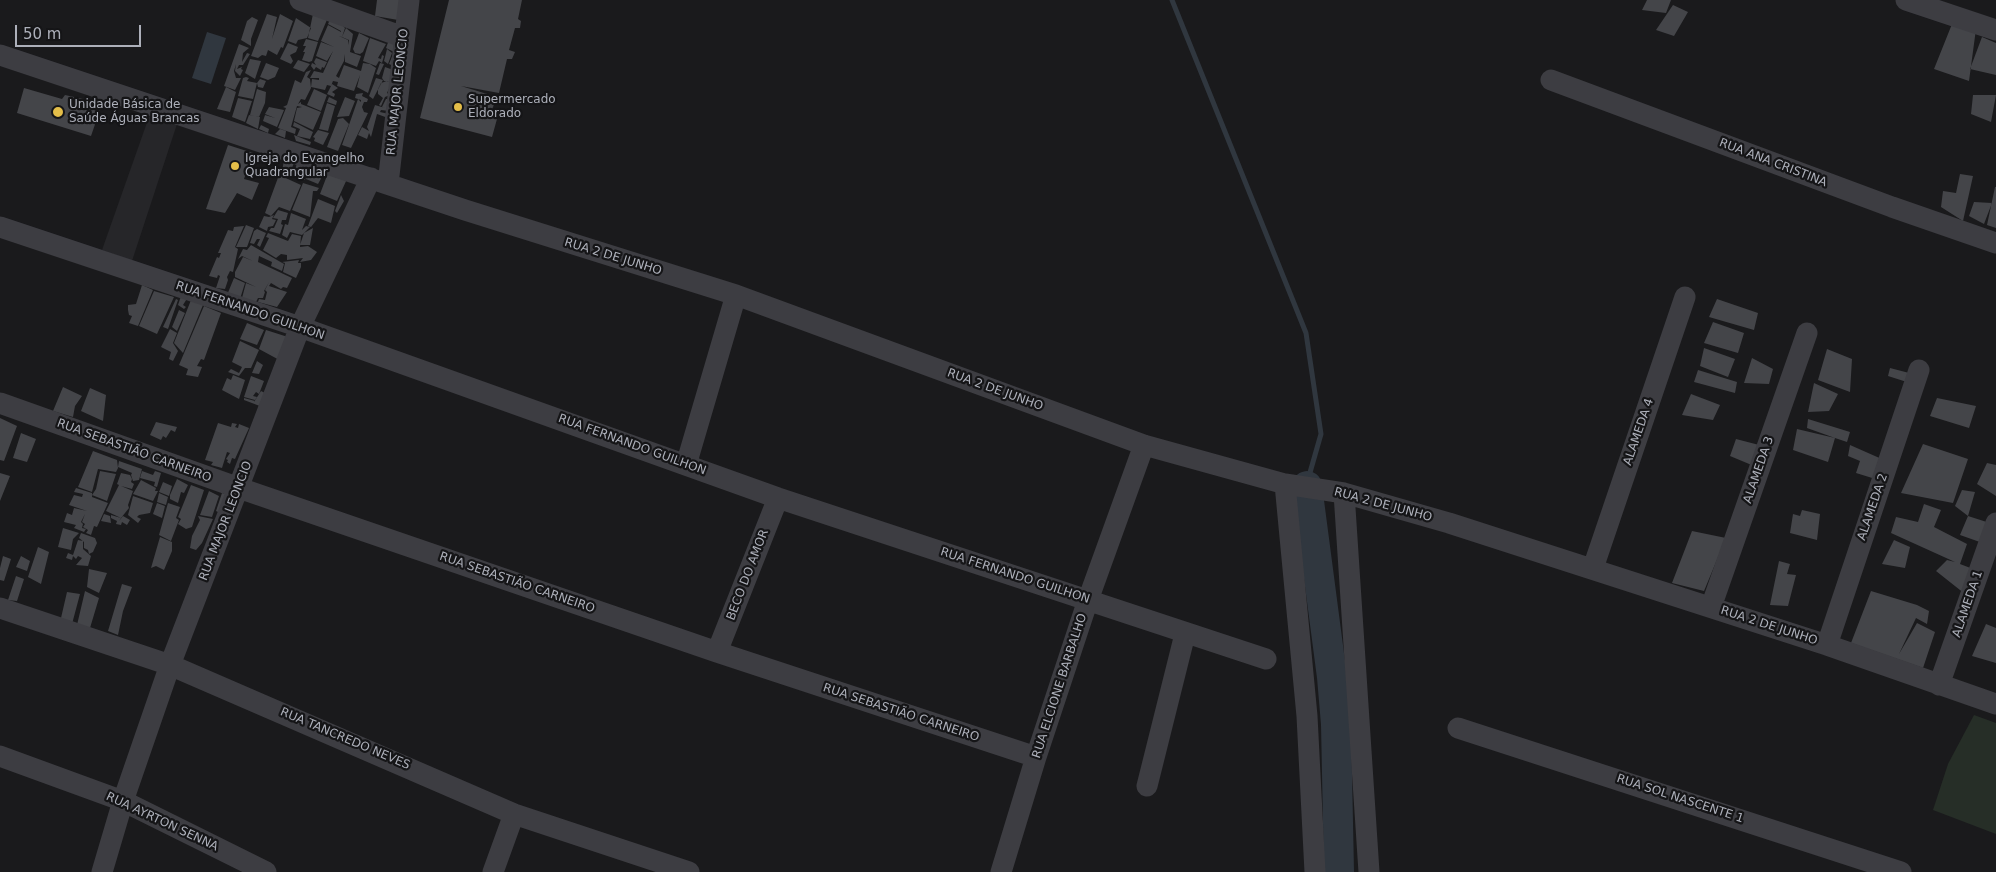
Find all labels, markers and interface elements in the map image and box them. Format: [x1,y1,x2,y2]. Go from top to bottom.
scale bar [18,15,144,47]
text: 50 m [23,25,61,43]
street label: RUA MAJOR LEONCIO [384,28,412,156]
place label: Supermercado Eldorado [468,93,556,121]
place label: Unidade Básica de Saúde Águas Brancas [69,98,200,126]
marker: Supermercado Eldorado [452,101,464,113]
marker: Unidade Básica de Saúde Águas Brancas [51,105,65,119]
street label: RUA ANA CRISTINA [1717,136,1829,190]
place label: Igreja do Evangelho Quadrangular [245,152,364,180]
marker: Igreja do Evangelho Quadrangular [229,160,241,172]
street label: RUA 2 DE JUNHO [563,235,663,279]
street label: RUA FERNANDO GUILHON [174,279,326,343]
street label: RUA 2 DE JUNHO [945,366,1045,414]
street label: ALAMEDA 4 [1621,397,1657,467]
street label: RUA FERNANDO GUILHON [556,411,708,479]
street label: RUA SEBASTIÃO CARNEIRO [55,416,213,486]
street label: ALAMEDA 3 [1741,435,1777,505]
street label: RUA MAJOR LEONCIO [197,459,255,583]
street label: ALAMEDA 2 [1855,472,1891,542]
street label: RUA 2 DE JUNHO [1332,485,1434,525]
street label: BECO DO AMOR [724,527,772,623]
street label: RUA FERNANDO GUILHON [938,545,1092,607]
street label: RUA SEBASTIÃO CARNEIRO [437,550,597,616]
street label: ALAMEDA 1 [1950,569,1986,639]
street label: RUA 2 DE JUNHO [1719,604,1819,648]
street label: RUA ELCIONE BARBALHO [1030,612,1090,760]
street label: RUA SEBASTIÃO CARNEIRO [821,681,981,745]
street label: RUA TANCREDO NEVES [278,705,412,773]
street label: RUA SOL NASCENTE 1 [1615,772,1745,826]
street label: RUA AYRTON SENNA [104,790,220,854]

